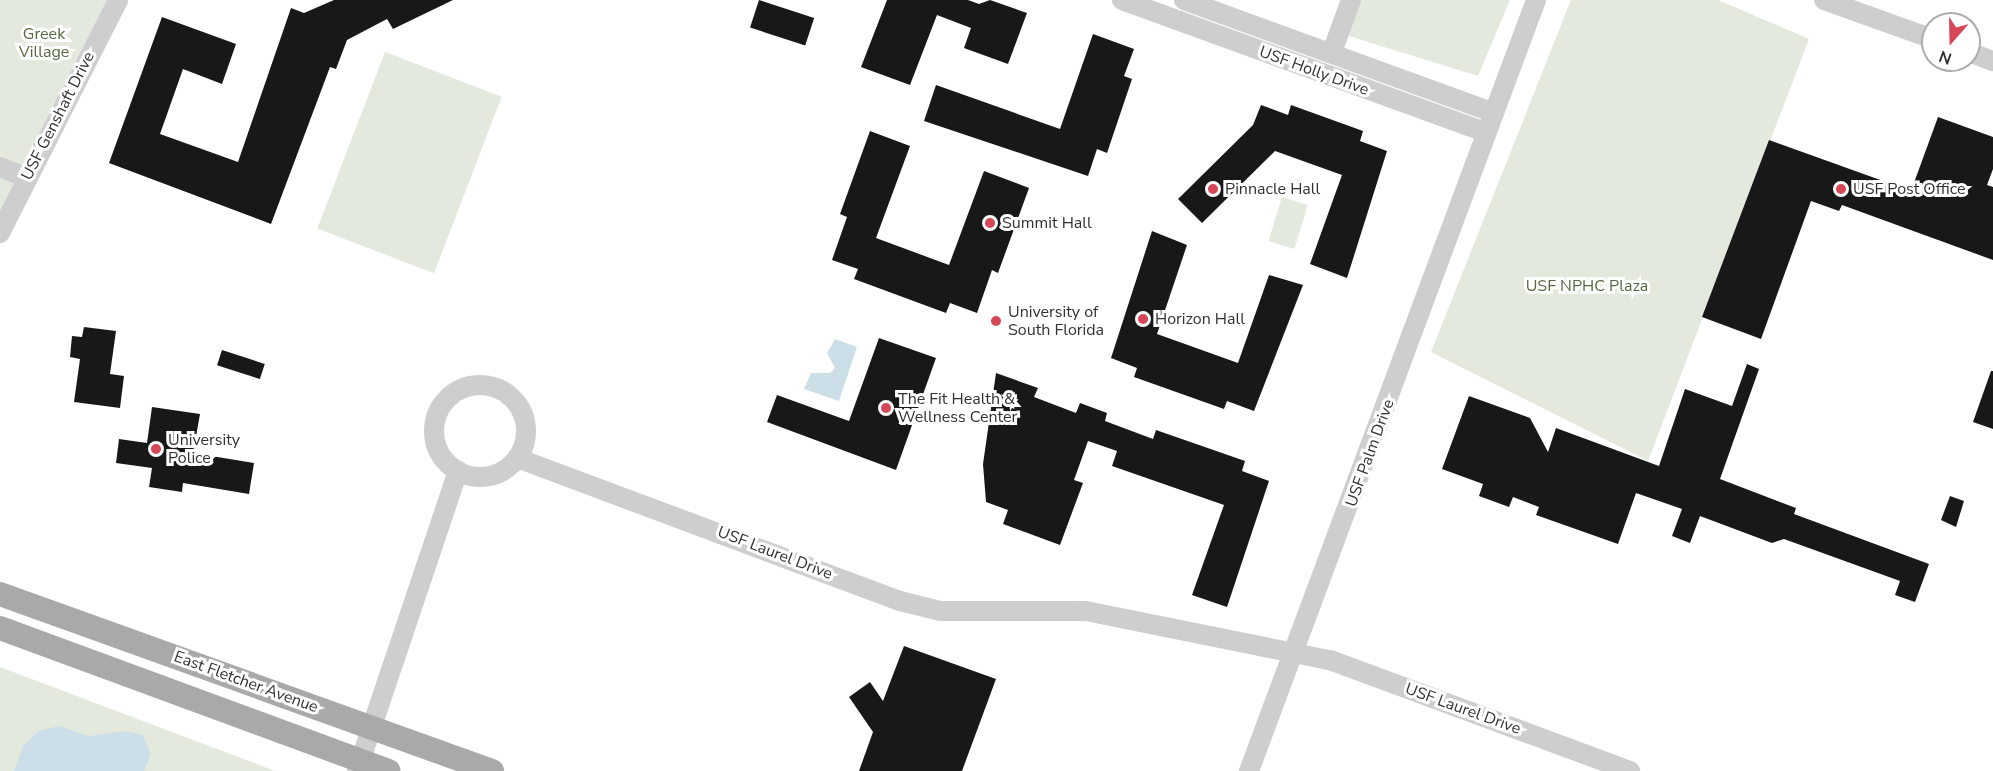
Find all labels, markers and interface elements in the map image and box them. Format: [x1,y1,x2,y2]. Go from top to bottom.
north arrow [1921,12,1981,72]
park label: Greek Village [19,24,69,62]
street label: USF Holly Drive [1257,42,1371,100]
text: N [1936,45,1955,69]
street label: USF Genshaft Drive [17,49,99,183]
place label: Pinnacle Hall [1225,179,1320,199]
place label: USF Post Office [1853,179,1965,199]
marker: Pinnacle Hall [1206,182,1220,196]
marker: USF Post Office [1834,182,1848,196]
place label: Summit Hall [1002,213,1092,233]
marker: Summit Hall [983,216,997,230]
park label: USF NPHC Plaza [1526,276,1648,296]
place label: University of South Florida [1008,302,1104,340]
place label: Horizon Hall [1155,309,1245,329]
marker: Horizon Hall [1136,312,1150,326]
marker: University of South Florida [989,314,1003,328]
place label: The Fit Health & Wellness Center [898,389,1017,427]
street label: USF Palm Drive [1342,397,1398,509]
marker: The Fit Health & Wellness Center [879,401,893,415]
place label: University Police [168,430,240,468]
marker: University Police [149,442,163,456]
street label: USF Laurel Drive [715,522,835,584]
street label: East Fletcher Avenue [171,647,321,717]
street label: USF Laurel Drive [1403,679,1523,739]

